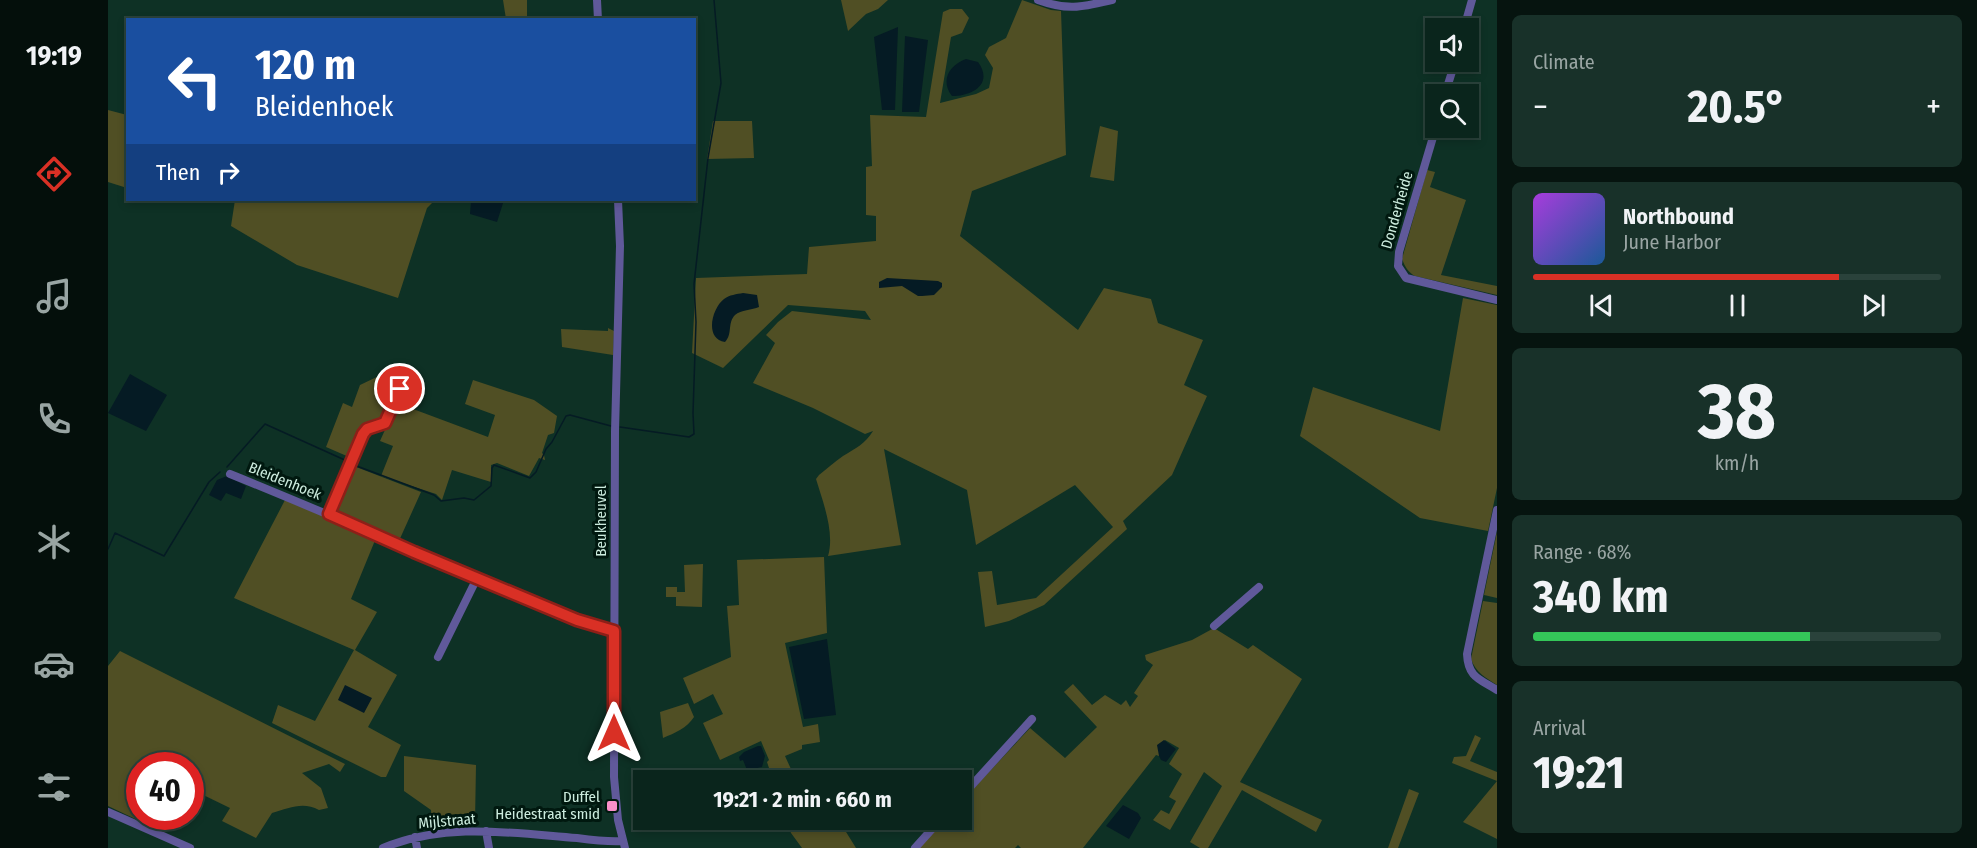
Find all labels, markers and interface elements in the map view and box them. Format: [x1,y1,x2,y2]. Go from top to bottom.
map controls [1425,18,1479,138]
button: sound [1425,18,1479,72]
text: 19:19 [26,40,82,72]
text: 120 m [255,40,356,90]
icon: left [156,42,234,120]
text: Climate [1533,50,1595,74]
text: 20.5° [1687,80,1786,134]
button: search [1425,84,1479,138]
text: − [1533,87,1548,127]
text: + [1926,87,1941,127]
text: Bleidenhoek [255,91,393,123]
icon: directions [33,153,75,195]
icon: right [212,156,245,189]
text: Then [156,159,200,186]
street label: Donderheide [1377,169,1417,251]
text: Northbound [1623,203,1734,230]
text: June Harbor [1623,230,1721,254]
icon: music [33,275,75,317]
icon: previous [1585,289,1618,322]
icon: pause [1721,289,1754,322]
icon: next [1857,289,1890,322]
pin [374,363,425,414]
text: 38 [1698,365,1776,459]
icon: arrive [383,372,416,405]
icon: phone [33,398,75,440]
text: km/h [1715,451,1759,475]
street label: Bleidenhoek [246,458,324,504]
street label: Beukheuvel [592,485,610,557]
icon: climate [33,521,75,563]
text: Range · 68% [1533,540,1632,564]
text: 340 km [1533,570,1669,624]
icon: car [33,643,75,685]
position arrow [582,701,646,765]
text: Arrival [1533,716,1586,740]
text: 19:21 [1533,746,1625,800]
speed limit sign: 40 [126,752,204,830]
icon: filters [33,766,75,808]
text: 19:21 · 2 min · 660 m [713,786,892,813]
place label: Duffel Heidestraat smid [495,788,600,823]
marker: Duffel Heidestraat smid [605,799,619,813]
street label: Mijlstraat [417,810,477,832]

